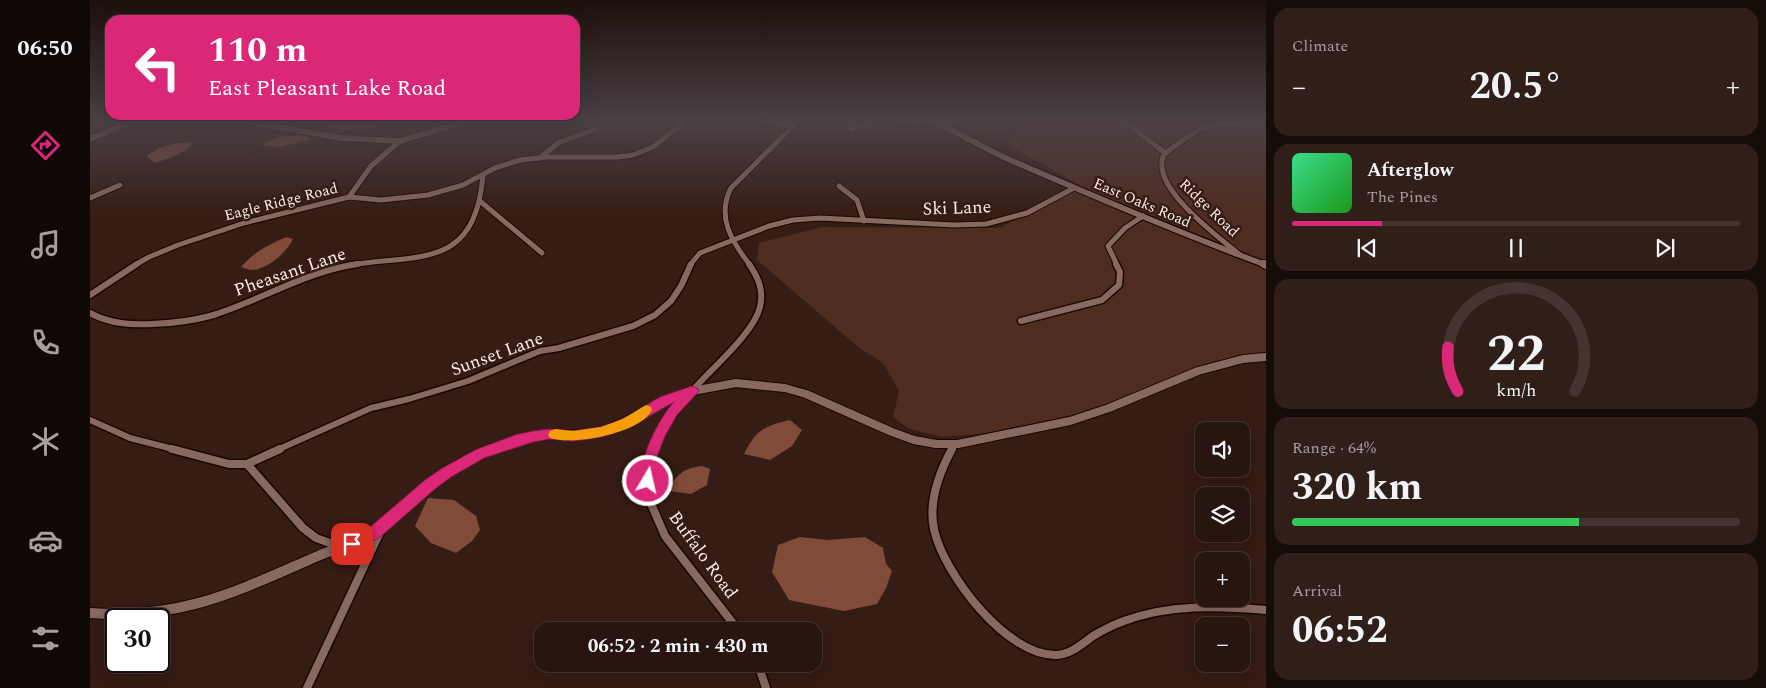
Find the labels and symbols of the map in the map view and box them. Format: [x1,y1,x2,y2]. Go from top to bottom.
street label: East Oaks Road [1090,172,1194,234]
street label: Ridge Road [1174,173,1244,243]
street label: Eagle Ridge Road [222,177,340,227]
street label: Ski Lane [922,193,992,223]
street label: Pheasant Lane [230,240,350,304]
street label: Sunset Lane [447,325,547,383]
position arrow [621,454,673,506]
street label: Buffalo Road [662,505,744,605]
pin [331,523,373,565]
speed limit sign: 30 [105,608,170,673]

